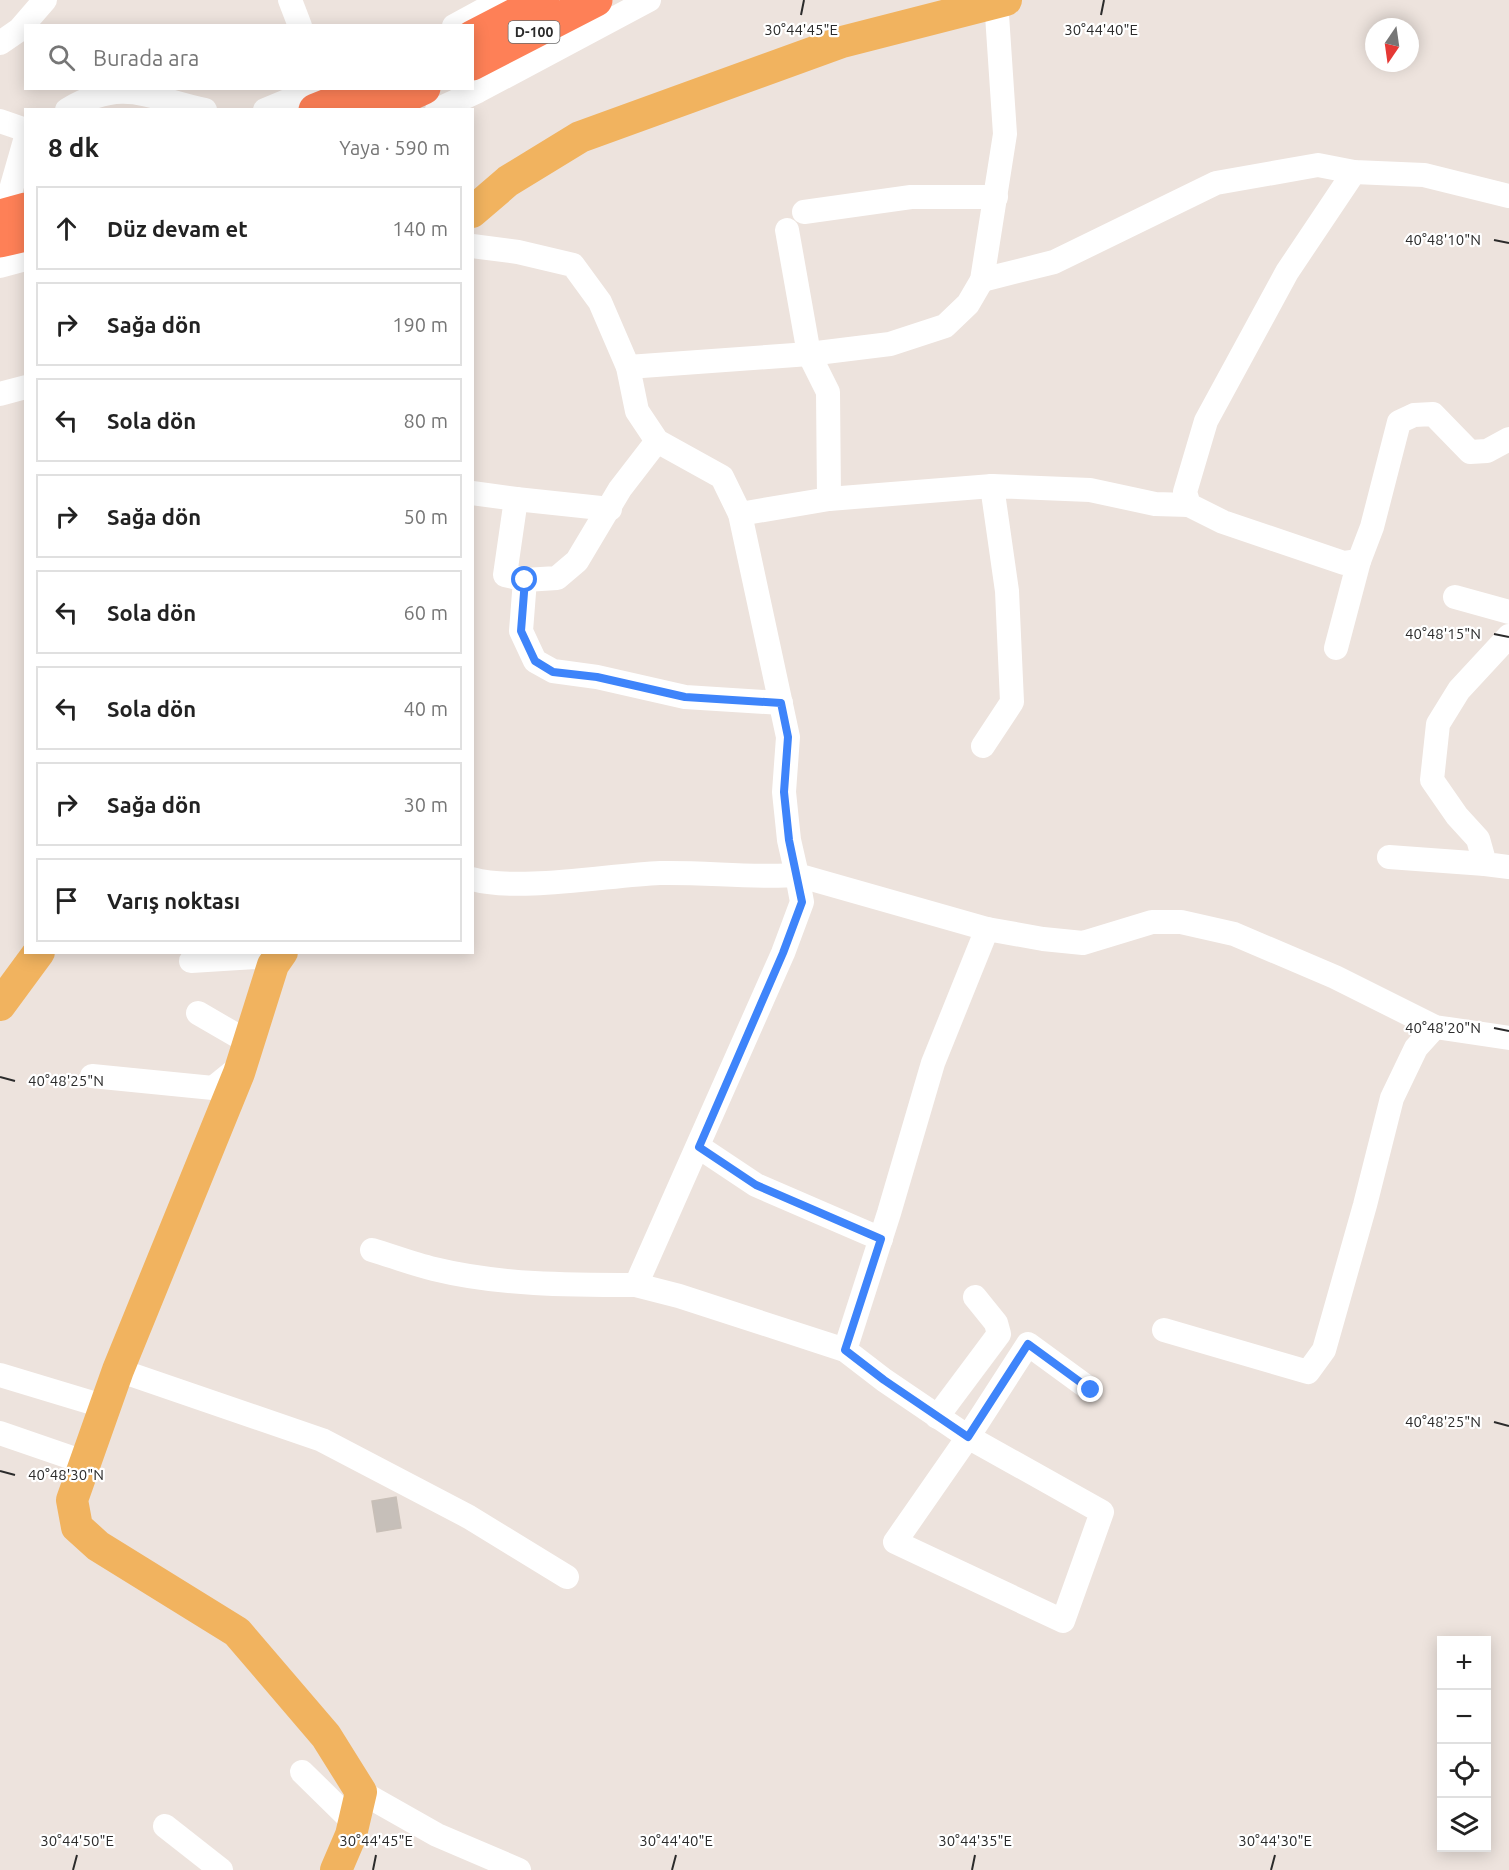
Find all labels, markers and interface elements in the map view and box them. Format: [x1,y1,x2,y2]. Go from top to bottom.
north arrow [1365,18,1419,72]
road number: D-100 [508,21,560,43]
text: 30°44'45"E [764,21,838,38]
text: 30°44'40"E [1064,21,1138,38]
search box [24,24,474,90]
icon: search [45,41,78,74]
text: Burada ara [93,45,199,70]
text: 8 dk [48,133,99,162]
text: Yaya · 590 m [339,136,450,159]
icon: ahead [50,212,83,245]
text: Düz devam et [107,216,248,241]
text: 140 m [392,217,448,240]
text: 40°48'10"N [1405,231,1481,248]
icon: right [50,308,83,341]
text: Sağa dön [107,312,201,337]
text: 190 m [392,313,448,336]
icon: left [50,404,83,437]
text: Sola dön [107,408,196,433]
text: 80 m [404,409,448,432]
icon: right [50,500,83,533]
text: Sağa dön [107,504,201,529]
text: 50 m [404,505,448,528]
route start [511,566,537,592]
icon: left [50,596,83,629]
text: Sola dön [107,600,196,625]
text: 60 m [404,601,448,624]
text: 40°48'15"N [1405,625,1481,642]
icon: left [50,692,83,725]
text: Sola dön [107,696,196,721]
text: 40 m [404,697,448,720]
icon: right [50,788,83,821]
text: Sağa dön [107,792,201,817]
text: 30 m [404,793,448,816]
icon: arrive [50,884,83,917]
text: Varış noktası [107,888,240,913]
text: 40°48'20"N [1405,1019,1481,1036]
text: 40°48'25"N [28,1072,104,1089]
route end [1077,1376,1103,1402]
text: 40°48'25"N [1405,1413,1481,1430]
text: 40°48'30"N [28,1466,104,1483]
map controls [1437,1636,1491,1852]
button: + [1437,1636,1491,1690]
button: − [1437,1690,1491,1744]
button: locate [1437,1744,1491,1798]
button: layers [1437,1798,1491,1852]
text: 30°44'50"E [40,1832,114,1849]
text: 30°44'45"E [339,1832,413,1849]
text: 30°44'40"E [639,1832,713,1849]
text: 30°44'35"E [938,1832,1012,1849]
text: 30°44'30"E [1238,1832,1312,1849]

